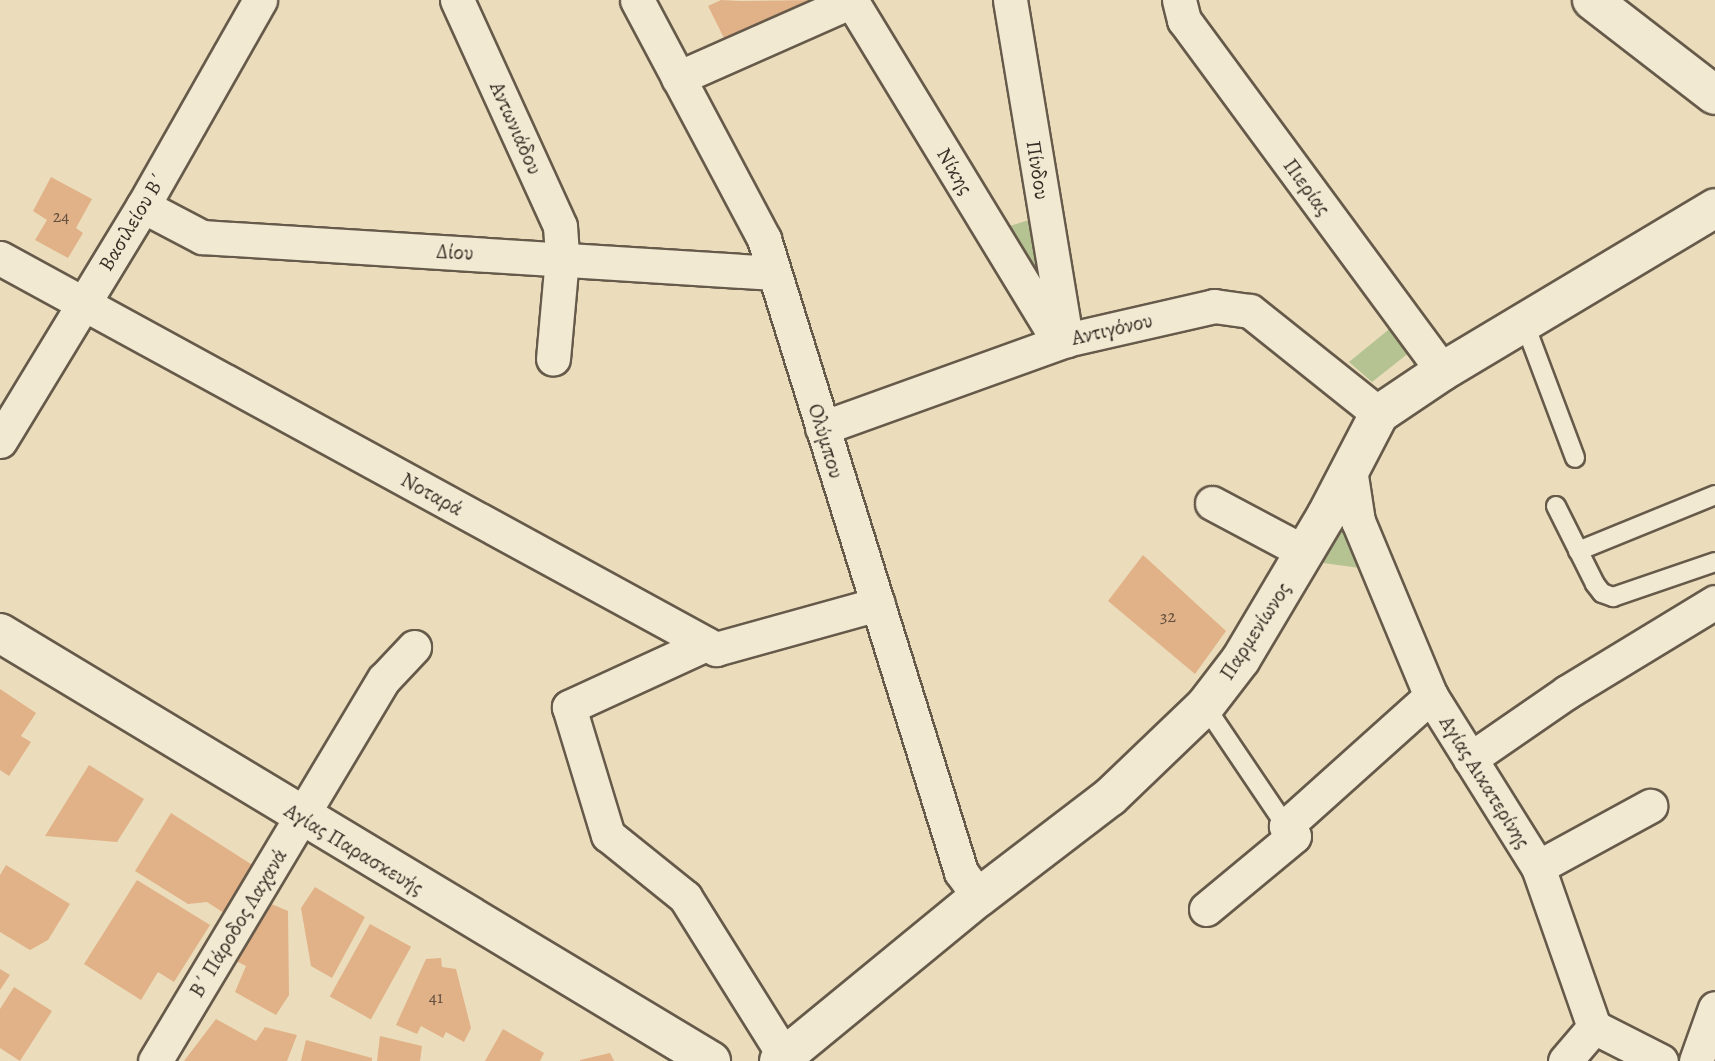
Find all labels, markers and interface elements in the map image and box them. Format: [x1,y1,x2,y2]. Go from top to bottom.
street label: Αντωνιάδου [484,78,548,178]
street label: Πίνδου [1021,139,1055,201]
street label: Νίκης [931,143,979,199]
street label: Πιερίας [1278,154,1336,220]
street label: Βασιλείου Β΄ [93,168,171,276]
house number: 24 [53,205,69,227]
street label: Δίου [436,238,474,266]
street label: Αντιγόνου [1069,307,1155,351]
street label: Ολύμπου [803,401,849,481]
street label: Νοταρά [397,467,467,521]
street label: Παρμενίωνος [1214,577,1296,685]
house number: 32 [1160,605,1176,627]
street label: Αγίας Αικατερίνης [1434,711,1536,853]
street label: Αγίας Παρασκευής [280,798,428,900]
street label: Β΄ Πάροδος Λαχανά [184,844,292,1002]
house number: 41 [429,986,443,1008]

